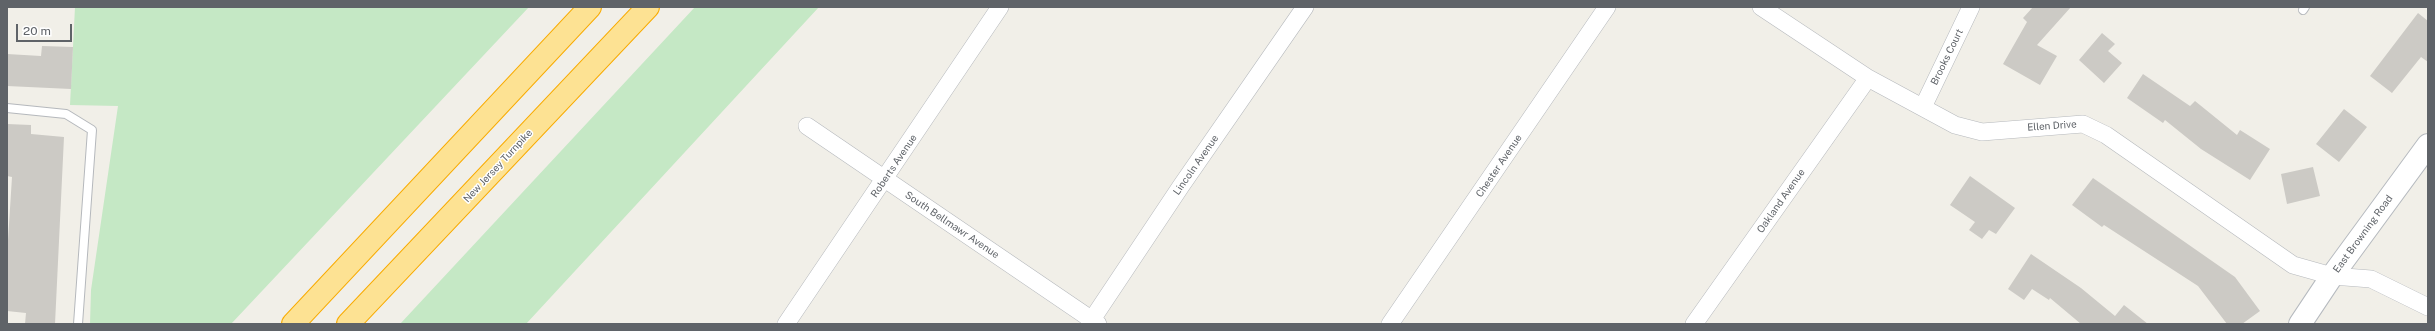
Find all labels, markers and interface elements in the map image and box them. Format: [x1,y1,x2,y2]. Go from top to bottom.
scale bar [18,16,74,42]
text: 20 m [23,24,51,38]
street label: Brooks Court [1928,27,1966,87]
street label: Ellen Drive [2027,118,2077,134]
street label: New Jersey Turnpike [461,127,535,205]
street label: Roberts Avenue [869,132,919,200]
street label: Chester Avenue [1474,132,1524,200]
street label: Lincoln Avenue [1171,133,1221,197]
street label: Oakland Avenue [1754,167,1808,235]
street label: South Bellmawr Avenue [903,189,1001,261]
street label: East Browning Road [2331,193,2395,275]

